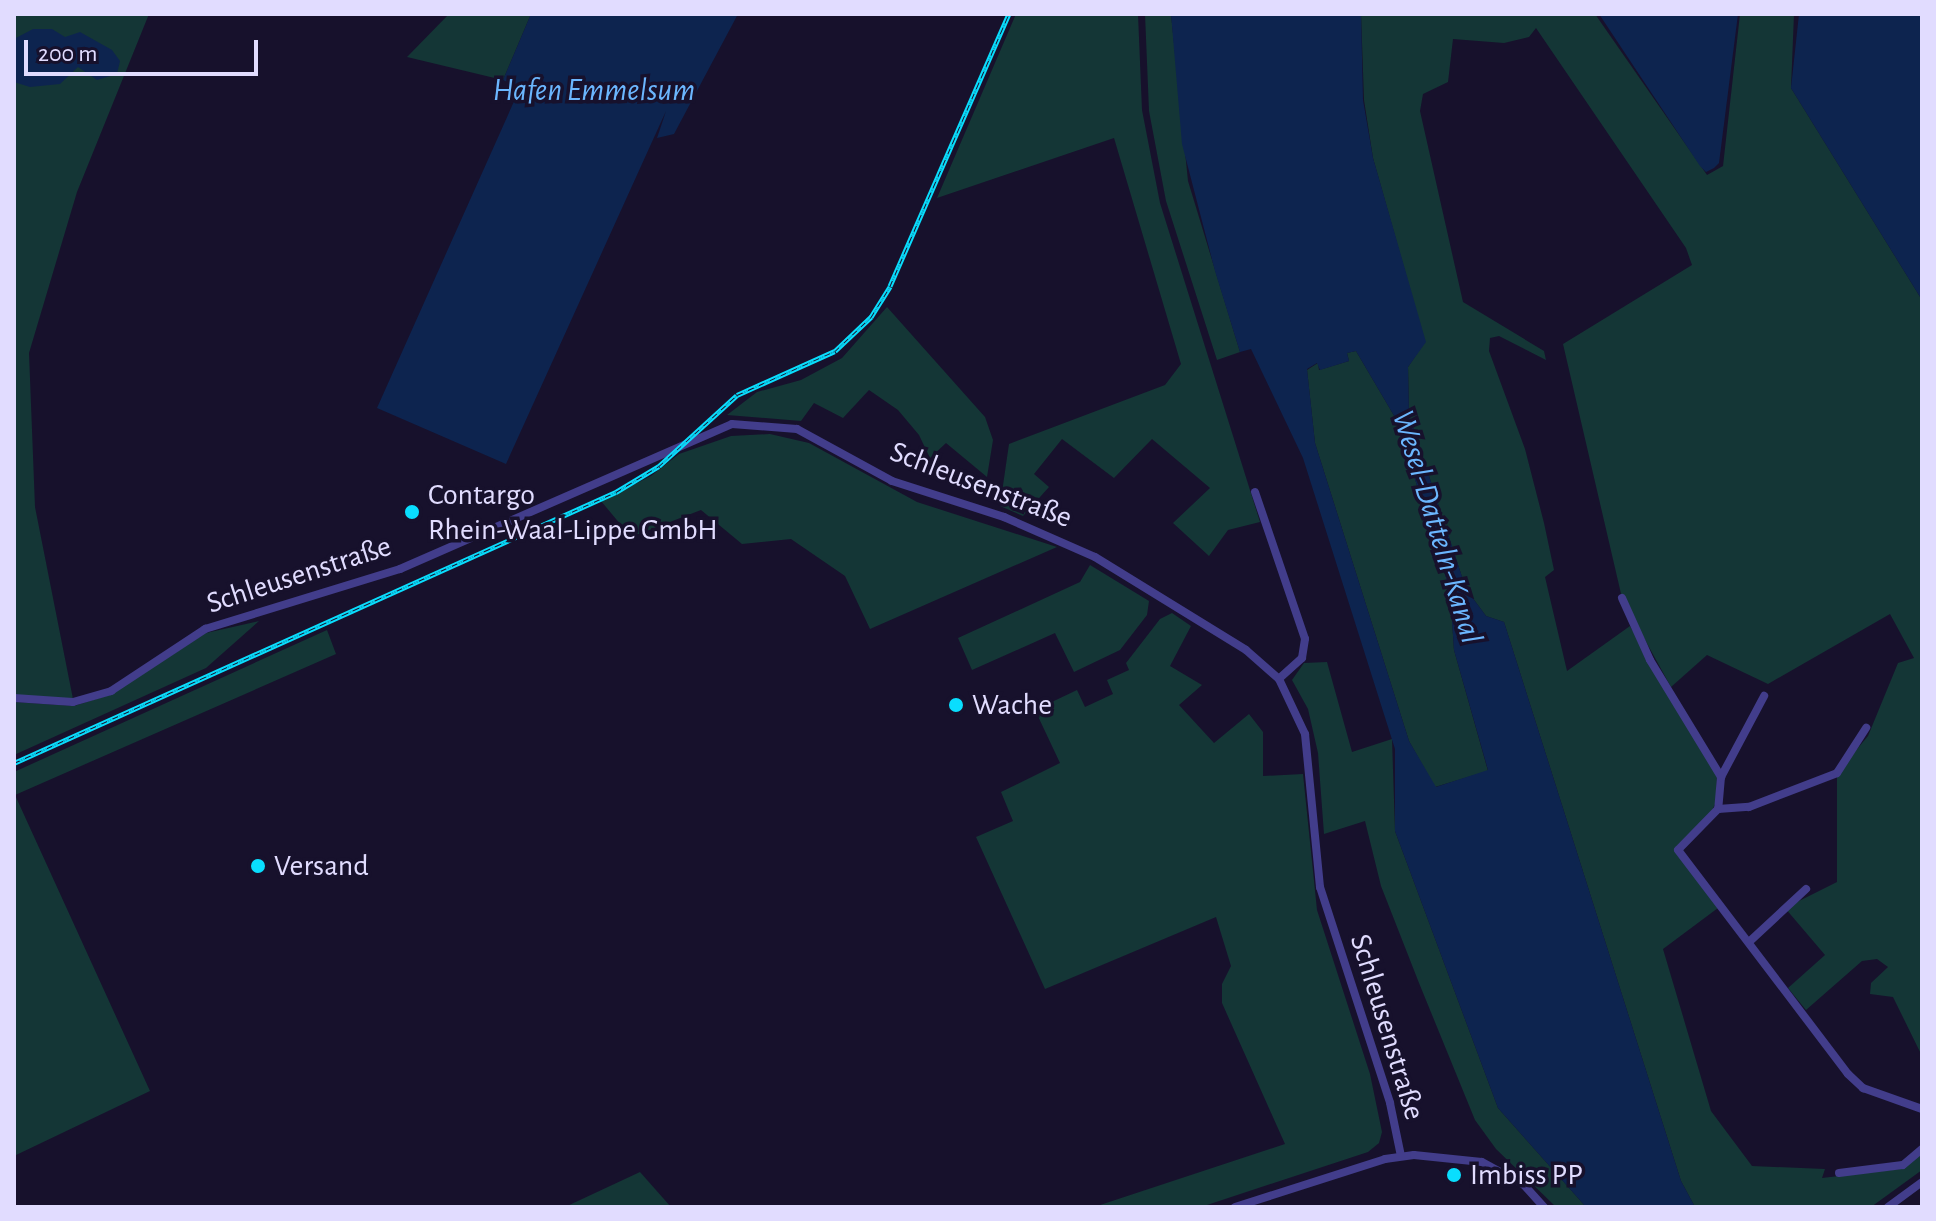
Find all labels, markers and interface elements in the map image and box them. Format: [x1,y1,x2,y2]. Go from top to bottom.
scale bar [28,24,262,74]
text: 200 m [38,42,97,66]
water label: Hafen Emmelsum [493,71,695,109]
water label: Wesel-Datteln-Kanal [1383,406,1491,648]
street label: Schleusenstraße [885,434,1077,536]
place label: Contargo Rhein-Waal-Lippe GmbH [428,477,718,548]
marker: Contargo Rhein-Waal-Lippe GmbH [403,503,421,521]
street label: Schleusenstraße [202,528,396,622]
place label: Wache [972,687,1052,723]
marker: Wache [947,696,965,714]
place label: Versand [274,848,369,884]
marker: Versand [249,857,267,875]
street label: Schleusenstraße [1342,930,1432,1124]
place label: Imbiss PP [1470,1157,1583,1193]
marker: Imbiss PP [1445,1166,1463,1184]

